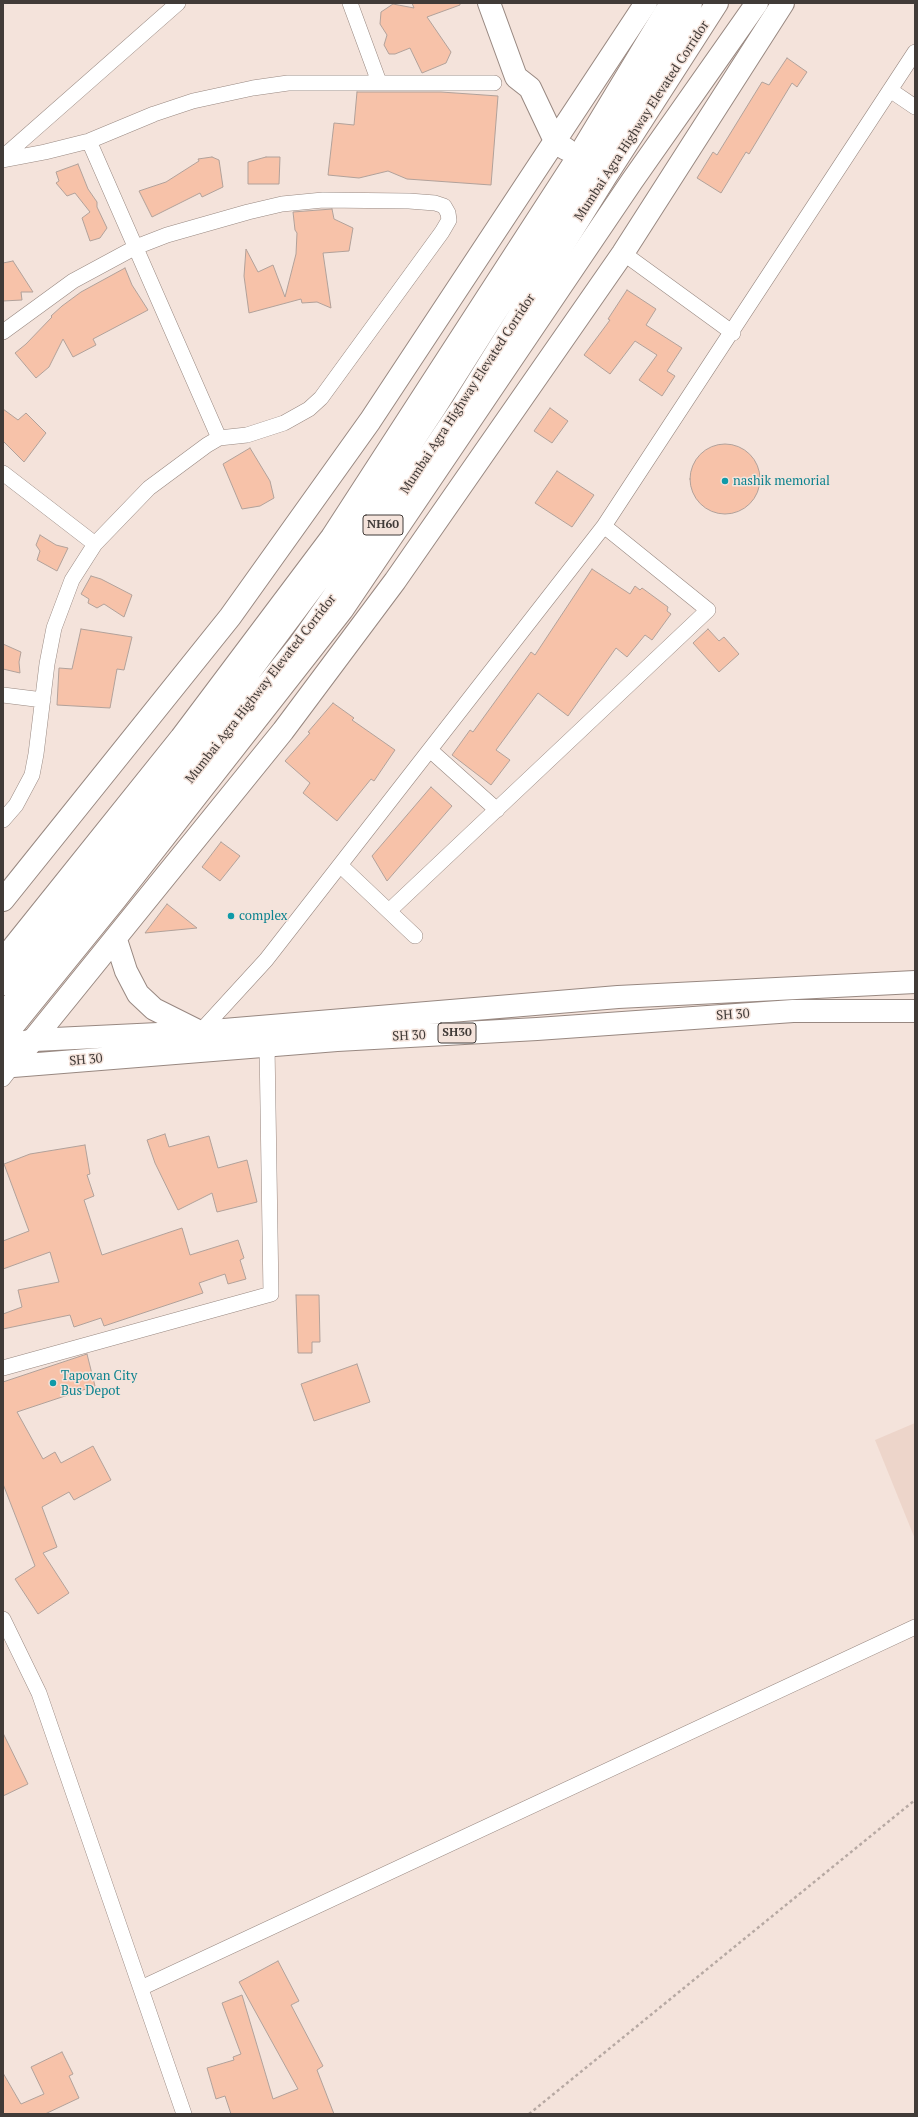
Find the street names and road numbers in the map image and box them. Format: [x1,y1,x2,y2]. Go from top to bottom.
street label: Mumbai Agra Highway Elevated Corridor [571,18,713,224]
street label: Mumbai Agra Highway Elevated Corridor [397,291,539,497]
road number: NH60 [363,515,403,535]
street label: Mumbai Agra Highway Elevated Corridor [182,591,340,787]
street label: SH 30 [716,1006,750,1024]
road number: SH30 [438,1023,476,1043]
street label: SH 30 [392,1027,426,1045]
street label: SH 30 [69,1051,103,1069]

